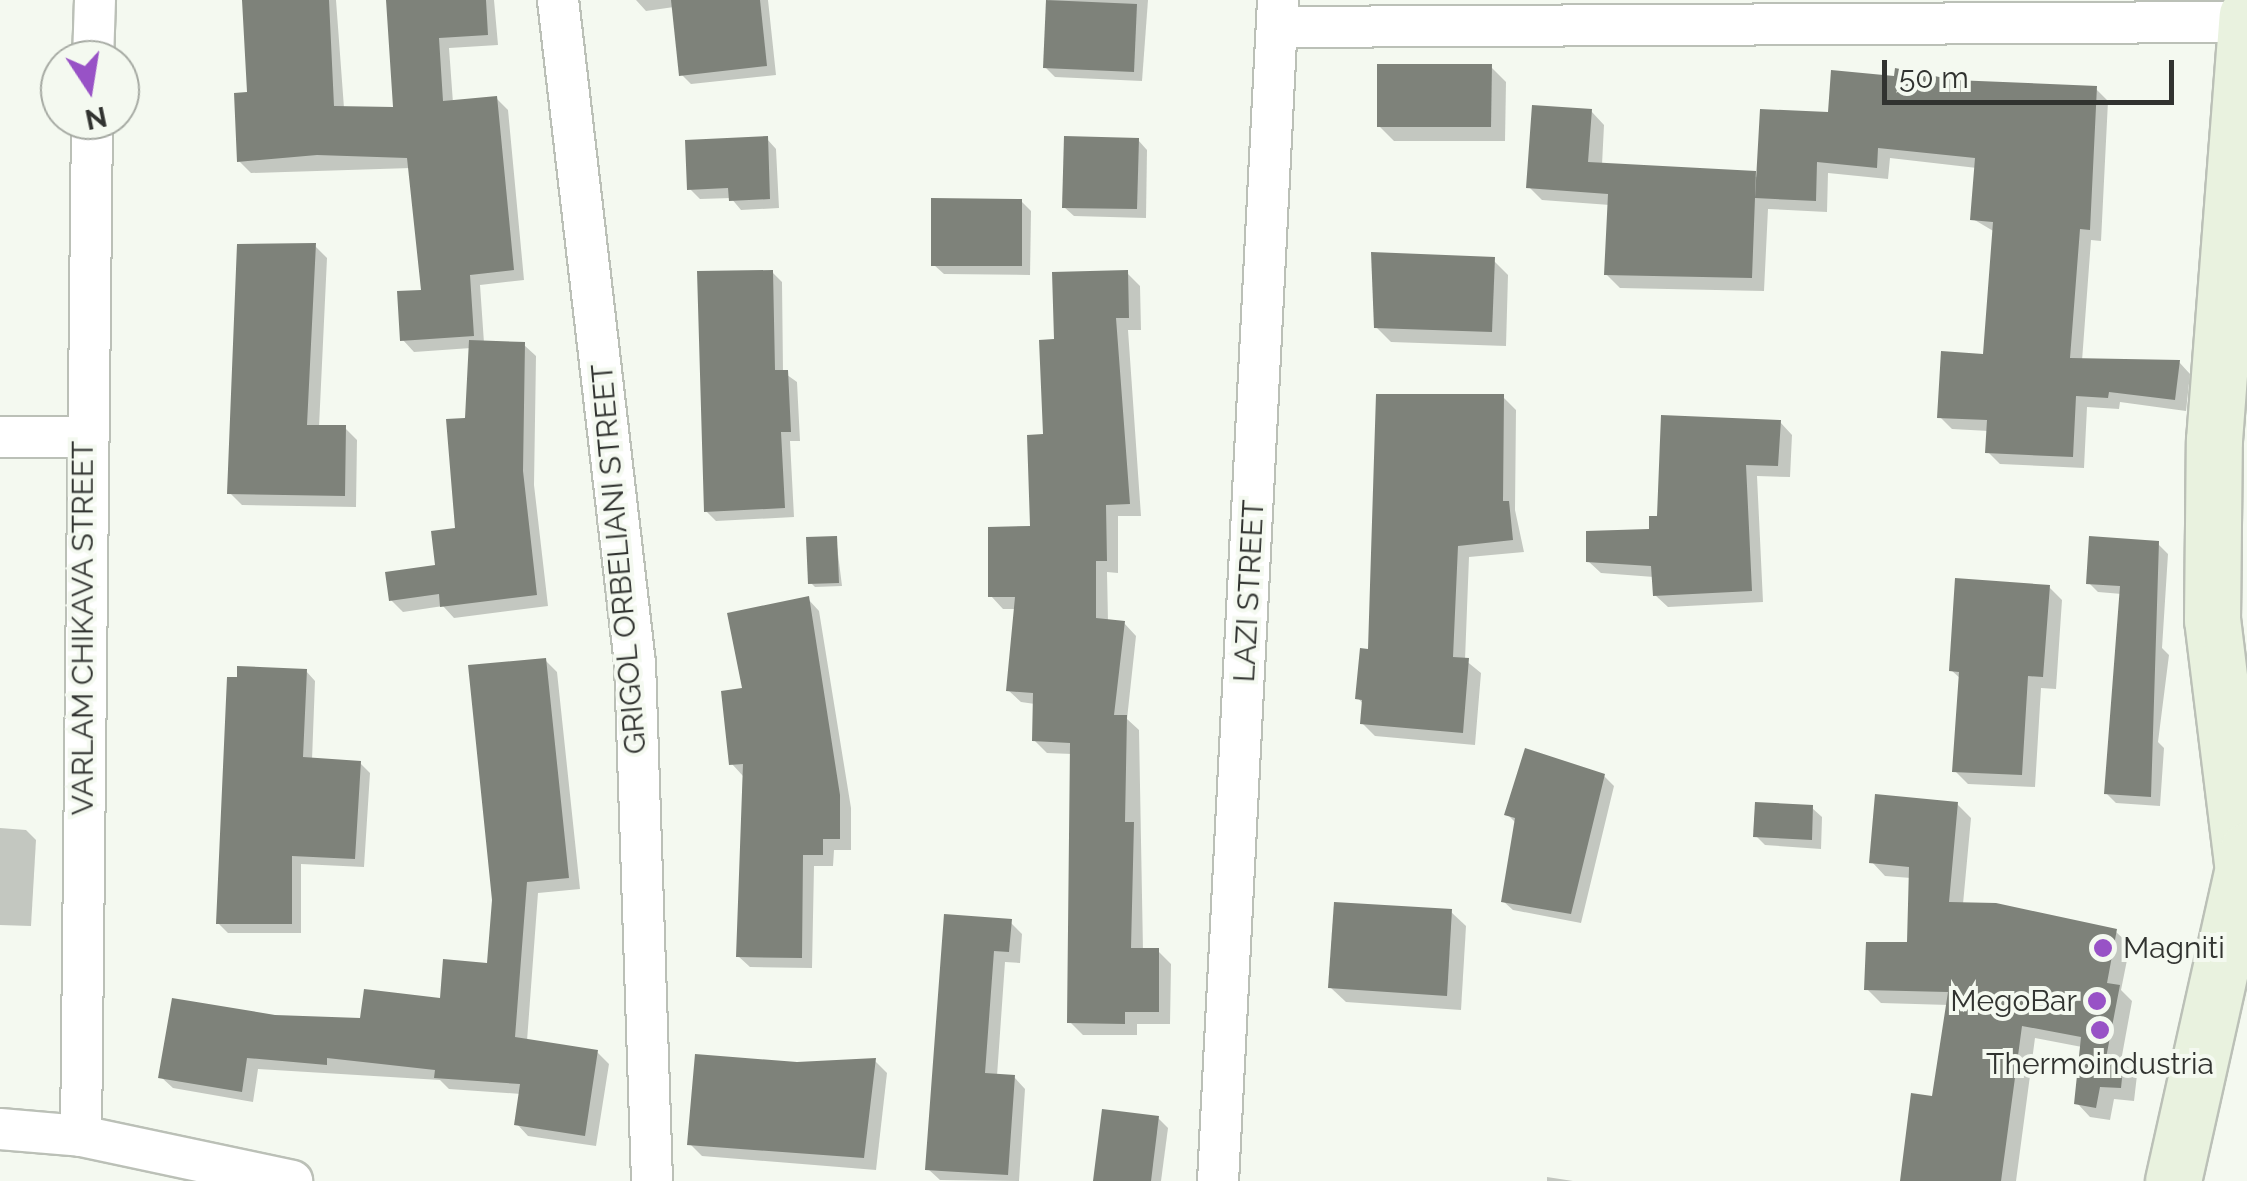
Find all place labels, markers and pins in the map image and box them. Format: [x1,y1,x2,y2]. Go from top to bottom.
place label: Magniti [2123,930,2225,966]
marker: Magniti [2092,937,2114,959]
place label: MegoBar [1950,983,2077,1019]
marker: MegoBar [2086,990,2108,1012]
marker: Thermoindustria [2089,1019,2111,1041]
place label: Thermoindustria [1986,1046,2214,1082]

